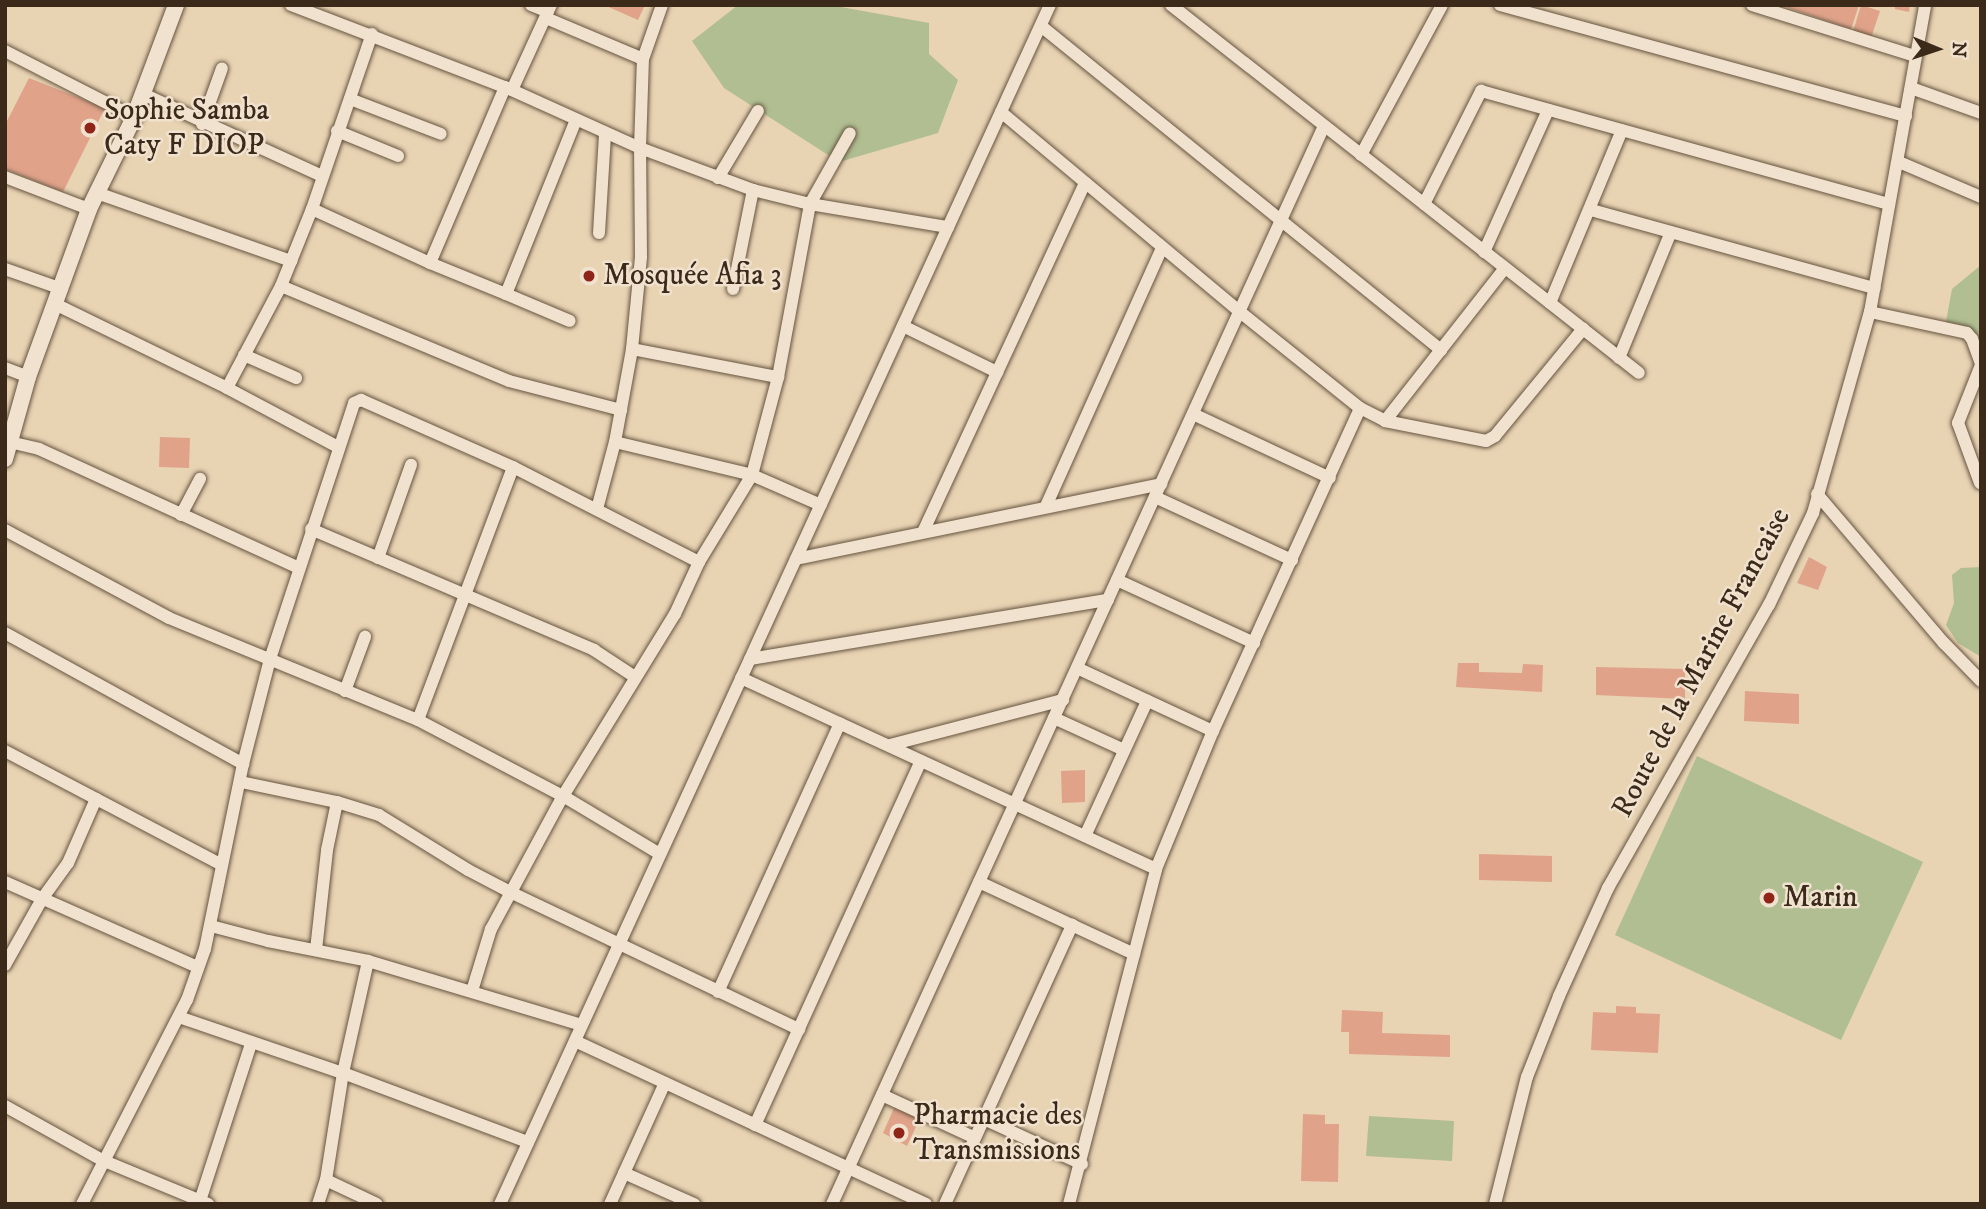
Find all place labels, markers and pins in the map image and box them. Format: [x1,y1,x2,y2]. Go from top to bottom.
place label: Sophie Samba Caty F DIOP [104,93,269,164]
marker: Sophie Samba Caty F DIOP [82,120,98,136]
place label: Mosquée Afia 3 [603,258,782,294]
marker: Mosquée Afia 3 [581,268,597,284]
place label: Marin [1783,880,1858,916]
marker: Marin [1761,890,1777,906]
place label: Pharmacie des Transmissions [913,1098,1082,1168]
marker: Pharmacie des Transmissions [891,1125,907,1141]

